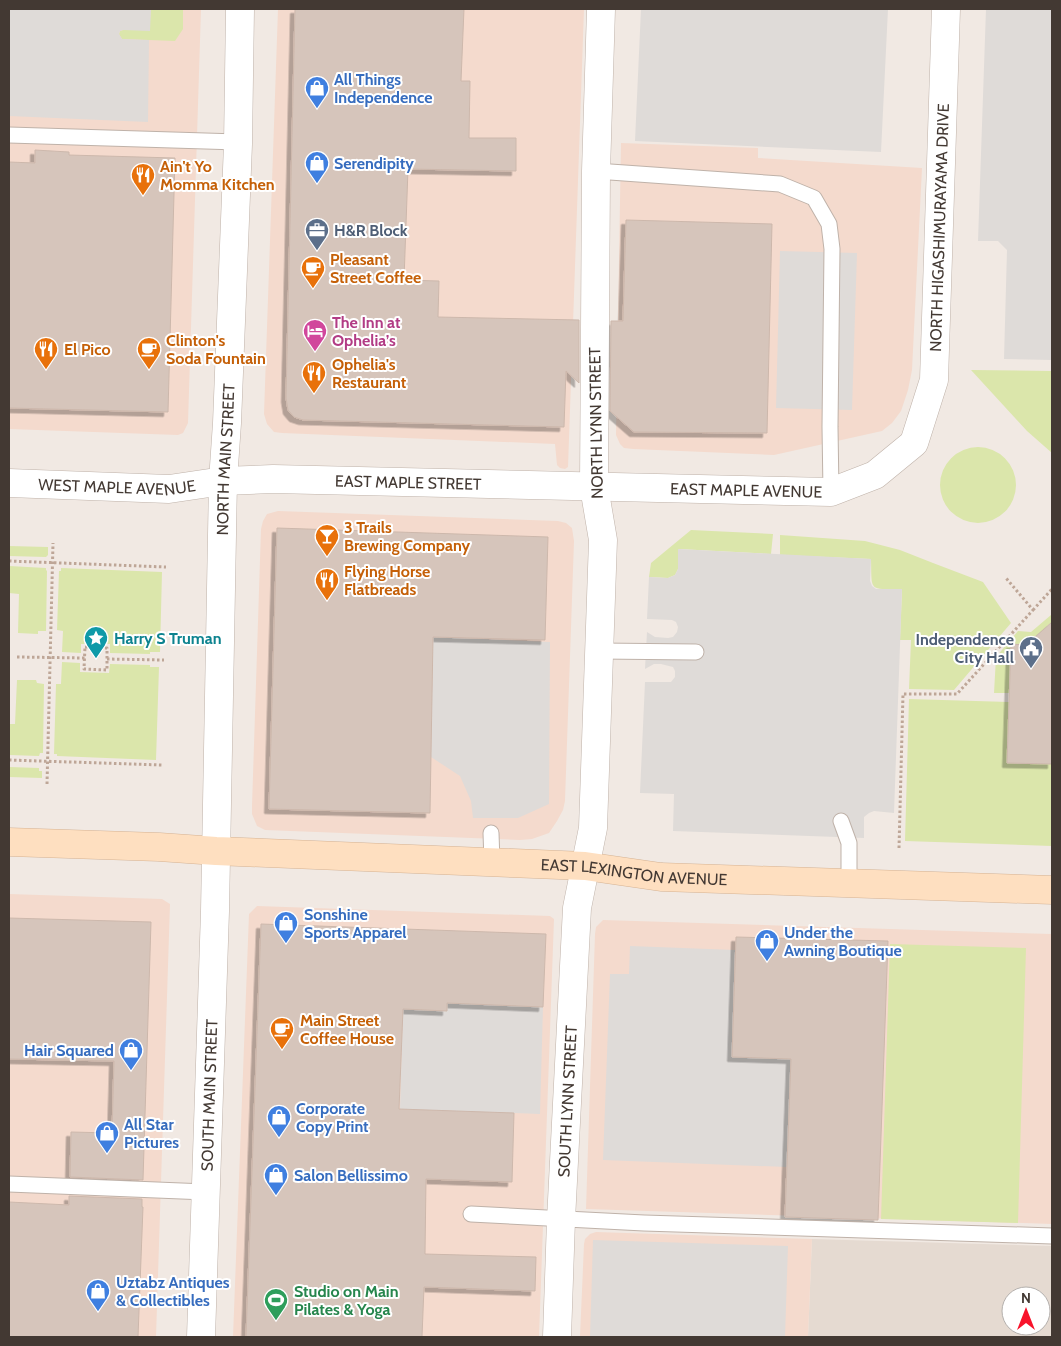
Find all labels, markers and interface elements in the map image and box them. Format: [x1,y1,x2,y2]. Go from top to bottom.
place label: All Things Independence [334,70,432,107]
shop icon: All Things Independence [304,75,330,109]
street label: NORTH HIGASHIMURAYAMA DRIVE [925,103,952,352]
shop icon: Serendipity [304,150,330,184]
place label: Serendipity [334,154,414,173]
place label: Ain't Yo Momma Kitchen [160,157,275,194]
restaurant icon: Ain't Yo Momma Kitchen [130,162,156,196]
office icon: H&R Block [304,217,330,251]
place label: H&R Block [334,221,408,240]
place label: Pleasant Street Coffee [330,250,421,287]
cafe icon: Pleasant Street Coffee [300,255,326,289]
place label: The Inn at Ophelia’s [332,313,401,350]
hotel icon: The Inn at Ophelia’s [302,318,328,352]
place label: Clinton's Soda Fountain [166,331,266,368]
restaurant icon: El Pico [33,336,59,370]
cafe icon: Clinton's Soda Fountain [136,336,162,370]
place label: El Pico [64,340,111,359]
street label: NORTH LYNN STREET [585,346,607,499]
place label: Ophelia's Restaurant [332,355,407,392]
restaurant icon: Ophelia's Restaurant [301,360,327,394]
street label: NORTH MAIN STREET [212,383,238,536]
street label: EAST MAPLE STREET [335,471,482,493]
street label: WEST MAPLE AVENUE [38,475,197,499]
street label: EAST MAPLE AVENUE [670,479,823,501]
place label: 3 Trails Brewing Company [344,518,471,555]
bar icon: 3 Trails Brewing Company [314,523,340,557]
place label: Flying Horse Flatbreads [344,562,430,599]
restaurant icon: Flying Horse Flatbreads [314,567,340,601]
place icon: Harry S Truman [83,625,109,659]
place label: Harry S Truman [114,629,221,648]
place label: Independence City Hall [916,630,1014,667]
public building icon: Independence City Hall [1018,635,1044,669]
street label: EAST LEXINGTON AVENUE [540,855,728,889]
place label: Sonshine Sports Apparel [304,905,406,942]
shop icon: Sonshine Sports Apparel [273,910,299,944]
place label: Under the Awning Boutique [784,923,902,960]
shop icon: Under the Awning Boutique [754,928,780,962]
place label: Main Street Coffee House [300,1011,394,1048]
cafe icon: Main Street Coffee House [269,1016,295,1050]
street label: SOUTH MAIN STREET [197,1018,221,1172]
street label: SOUTH LYNN STREET [554,1024,581,1178]
shop icon: Hair Squared [118,1037,144,1071]
place label: Hair Squared [24,1041,114,1060]
place label: Corporate Copy Print [296,1099,369,1136]
shop icon: Corporate Copy Print [266,1104,292,1138]
place label: All Star Pictures [124,1115,179,1152]
shop icon: All Star Pictures [94,1120,120,1154]
shop icon: Salon Bellissimo [263,1162,289,1196]
place label: Salon Bellissimo [294,1166,408,1185]
place label: Uztabz Antiques & Collectibles [116,1273,230,1310]
shop icon: Uztabz Antiques & Collectibles [85,1278,111,1312]
place label: Studio on Main Pilates & Yoga [294,1282,399,1319]
north arrow [1001,1286,1051,1336]
sports icon: Studio on Main Pilates & Yoga [263,1287,289,1321]
text: N [1021,1289,1031,1307]

